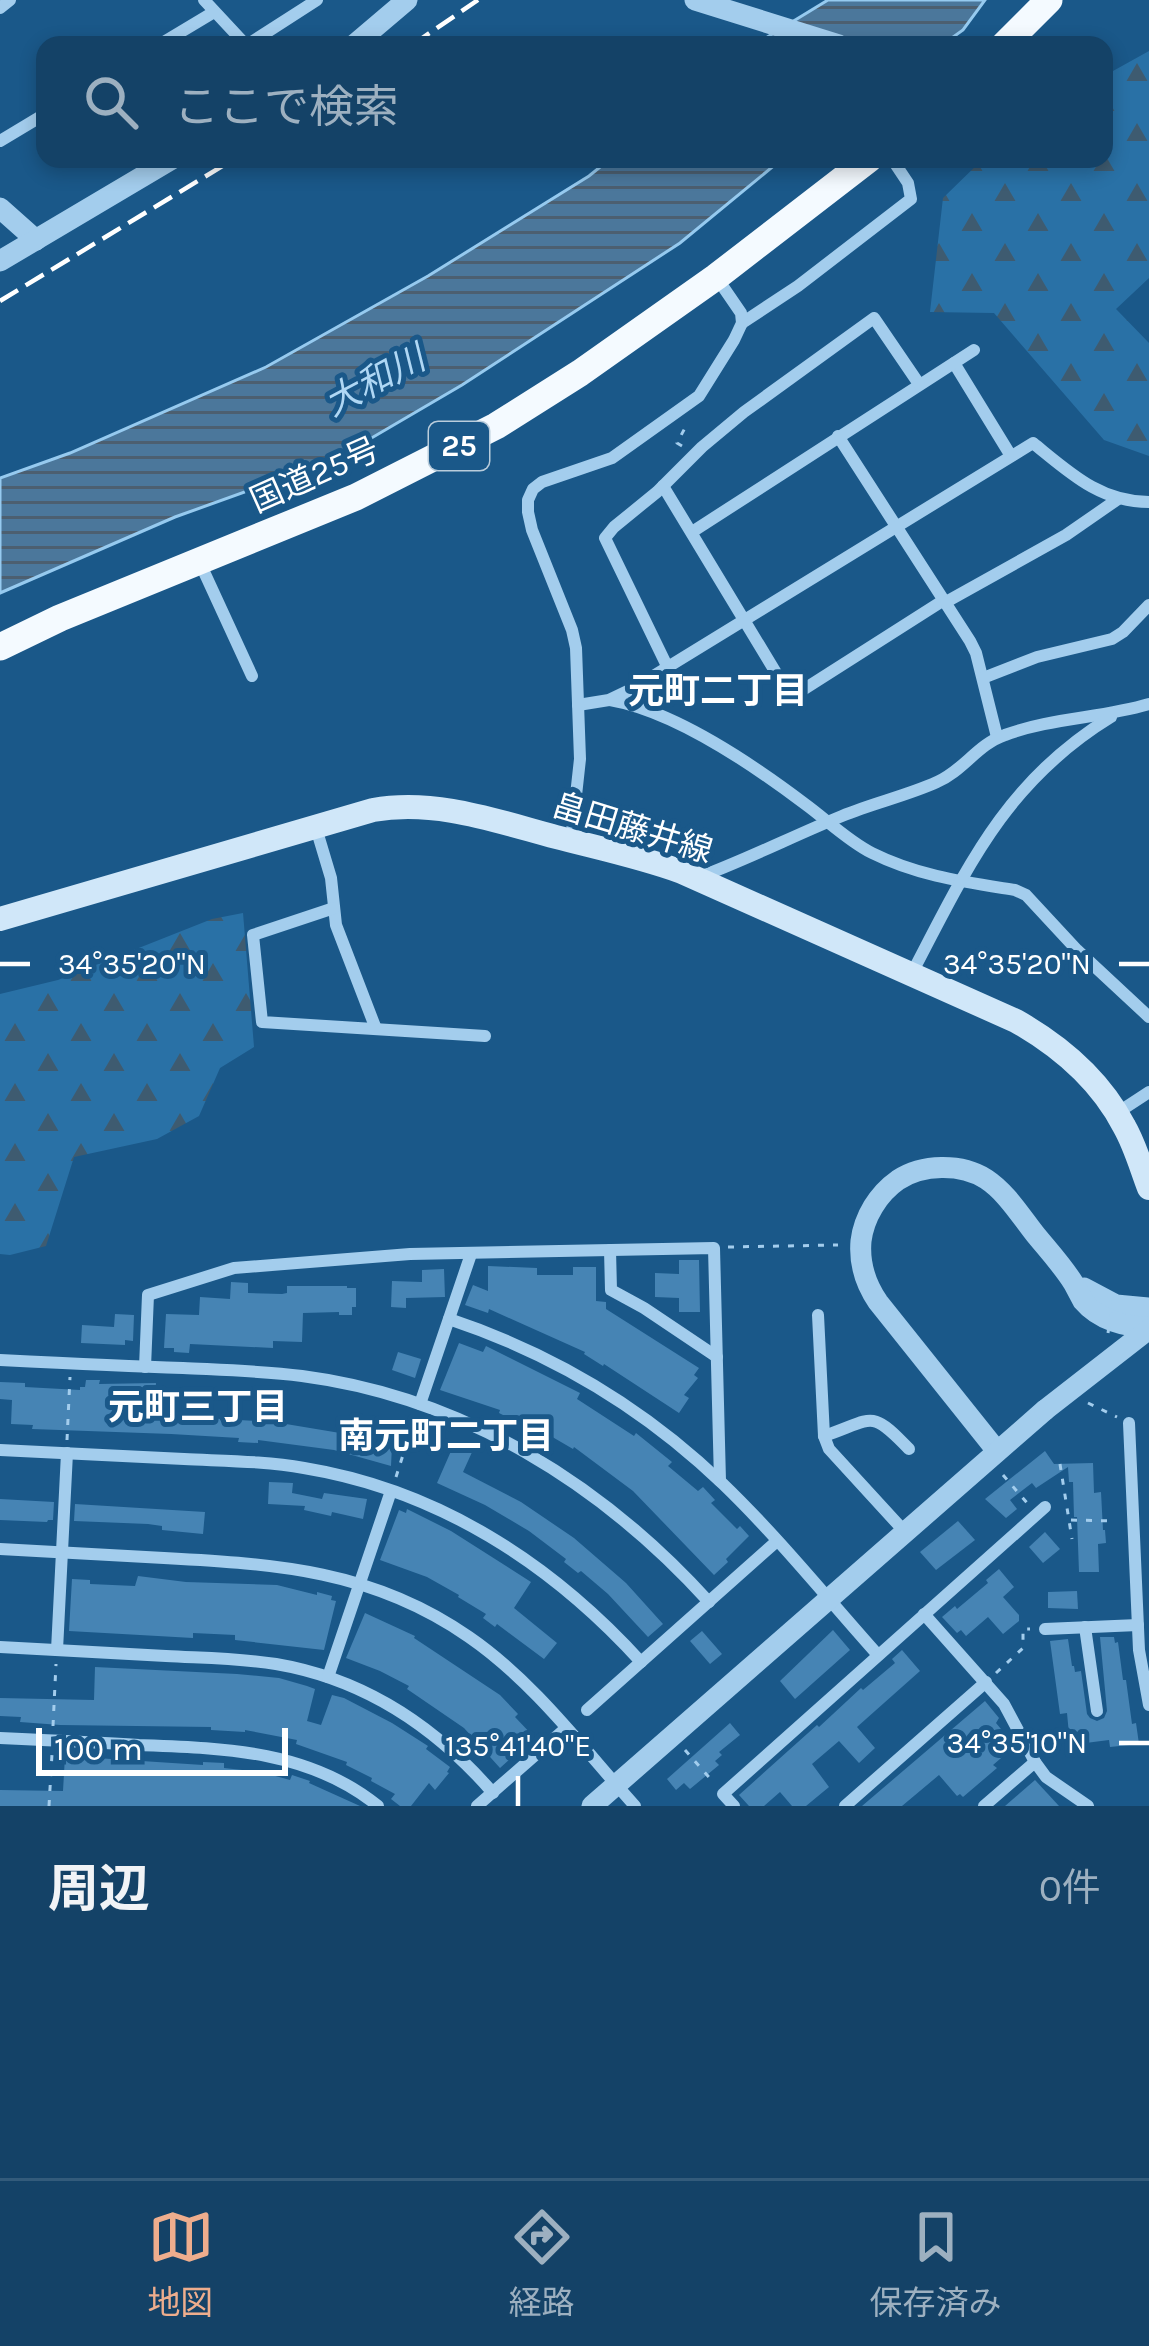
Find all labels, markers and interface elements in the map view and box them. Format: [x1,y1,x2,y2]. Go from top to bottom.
search box [36,36,1113,168]
icon: search [78,69,144,135]
text: ここで検索 [174,81,399,133]
water label: 大和川 [317,335,436,425]
road number: 25 [429,422,489,470]
street label: 国道25号 [244,430,385,520]
district label: 元町二丁目 [628,670,808,712]
street label: 畠田藤井線 [548,786,717,870]
text: 34°35'20"N [58,946,206,982]
text: 34°35'20"N [943,946,1091,982]
district label: 元町三丁目 [108,1386,288,1428]
district label: 南元町二丁目 [338,1415,554,1457]
scale bar [36,1722,288,1775]
text: 34°35'10"N [947,1725,1087,1761]
text: 135°41'40"E [445,1728,591,1764]
text: 100 m [54,1730,143,1768]
text: 周辺 [48,1859,150,1919]
text: 0件 [1039,1865,1101,1911]
tab: 地図 [148,2204,214,2324]
tab: 経路 [509,2204,575,2324]
tab: 保存済み [870,2204,1002,2324]

